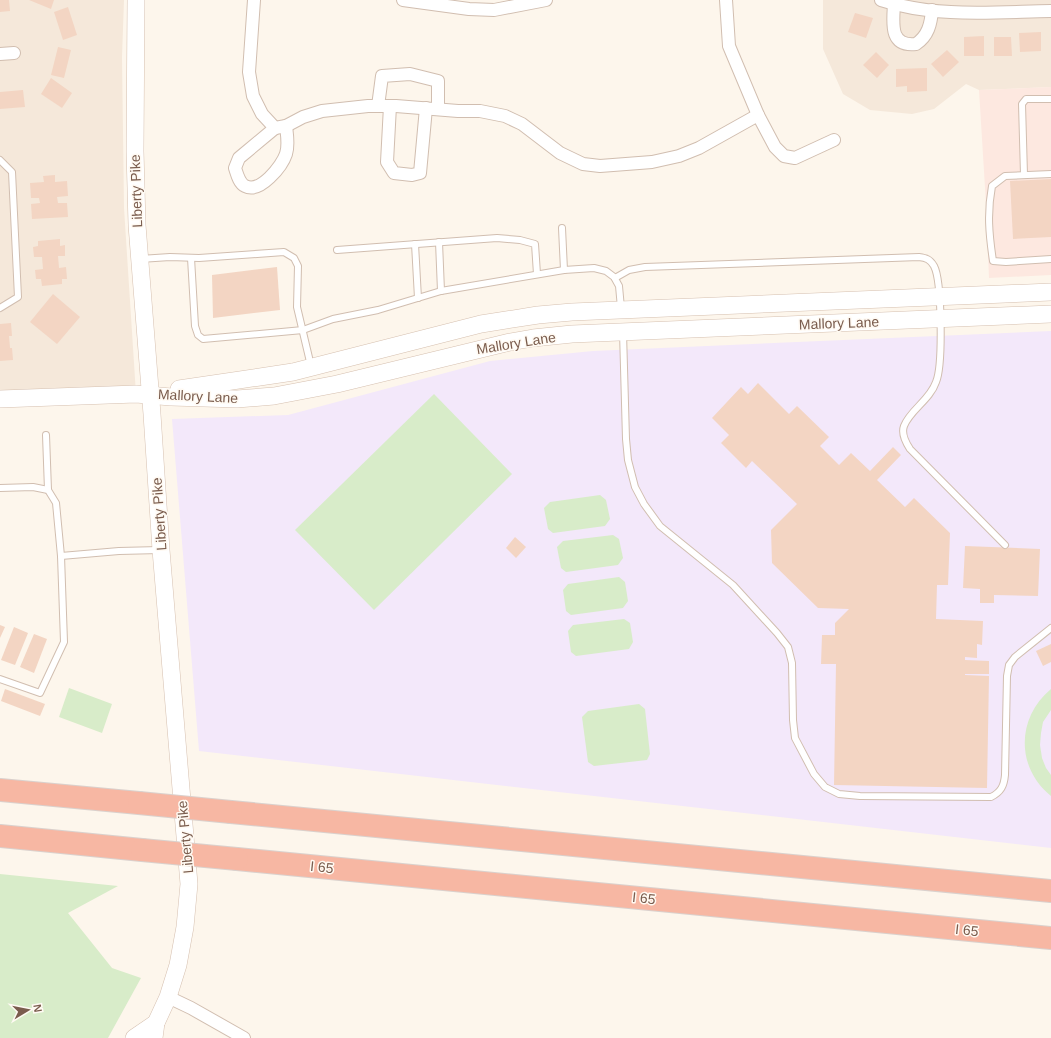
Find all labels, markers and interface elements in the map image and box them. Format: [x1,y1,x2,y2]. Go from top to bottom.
street label: Liberty Pike [127,154,145,228]
street label: Mallory Lane [799,314,880,332]
street label: Mallory Lane [475,329,557,357]
street label: Mallory Lane [158,386,239,406]
street label: Liberty Pike [148,477,170,551]
street label: Liberty Pike [174,800,196,874]
street label: I 65 [310,858,335,876]
street label: I 65 [632,889,657,907]
street label: I 65 [955,921,980,939]
north arrow [8,990,48,1030]
text: N [31,1003,44,1013]

